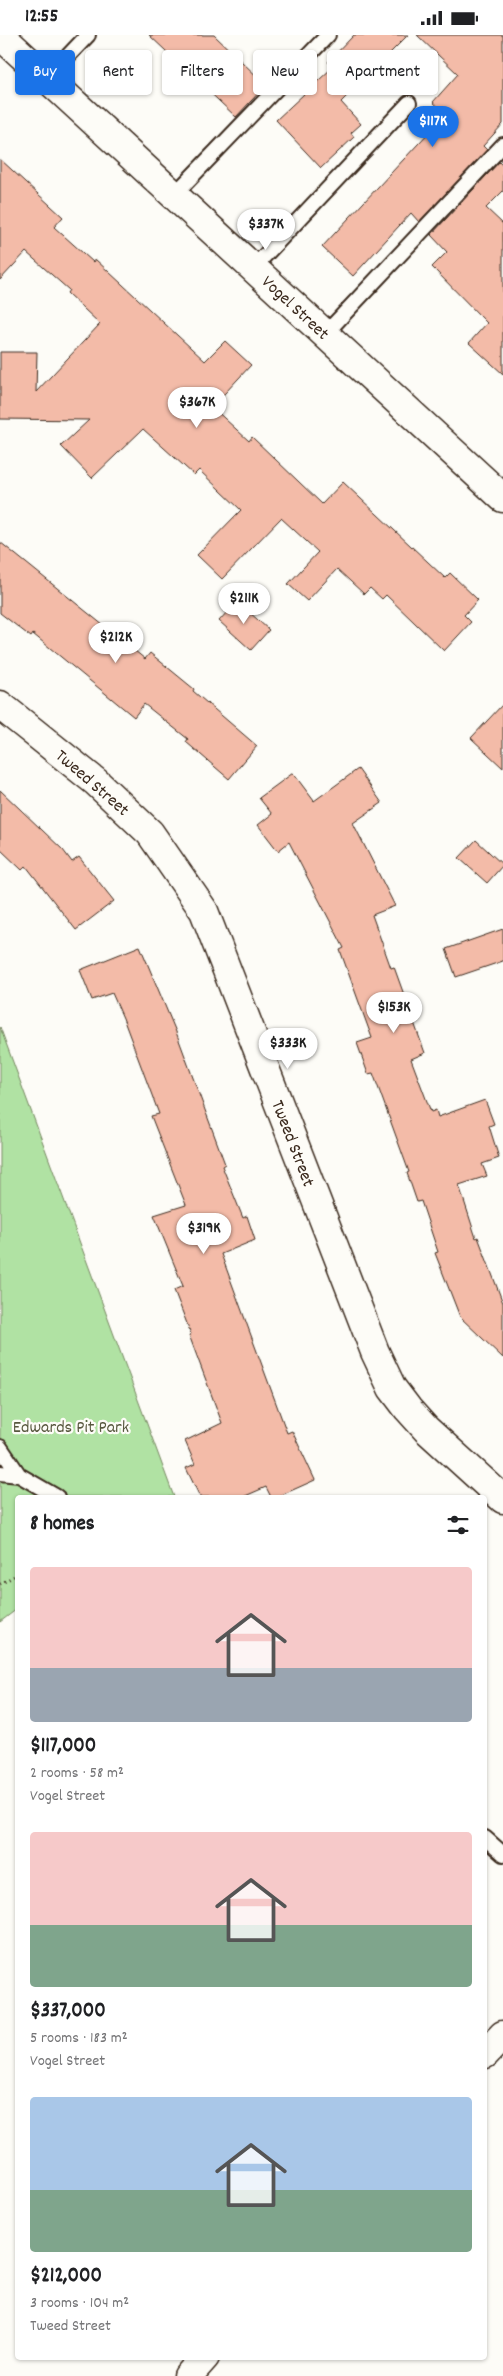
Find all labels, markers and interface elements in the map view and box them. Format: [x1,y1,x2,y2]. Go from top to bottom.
text: 12:55 [25,4,58,31]
chip: Buy [15,50,75,95]
chip: Rent [85,50,152,95]
chip: Filters [162,50,243,95]
chip: New [253,50,317,95]
chip: Apartment [327,50,438,95]
pin: $117K [398,105,468,148]
text: $117K [419,110,447,133]
pin: $337K [231,209,301,251]
text: $337K [248,213,284,236]
street label: Vogel Street [255,271,334,347]
pin: $367K [162,387,232,429]
text: $367K [179,391,215,414]
pin: $211K [209,583,279,625]
text: $211K [229,587,259,610]
pin: $212K [81,621,151,664]
text: $212K [100,626,133,649]
street label: Tweed Street [49,745,134,823]
pin: $153K [359,991,429,1034]
text: $153K [377,996,411,1019]
pin: $333K [253,1027,323,1070]
text: $333K [270,1032,306,1055]
street label: Tweed Street [264,1097,320,1191]
pin: $319K [169,1213,239,1255]
text: $319K [187,1217,221,1240]
park label: Edwards Pit Park [13,1416,129,1441]
text: 8 homes [30,1510,95,1540]
icon: filters [444,1511,472,1539]
icon: home [206,1600,296,1690]
text: $117,000 [30,1732,96,1762]
text: 2 rooms · 58 m² [30,1762,124,1785]
text: Vogel Street [30,1785,105,1808]
icon: home [206,1865,296,1955]
text: $337,000 [30,1997,106,2027]
text: 5 rooms · 183 m² [30,2027,127,2050]
text: Vogel Street [30,2050,105,2073]
icon: home [206,2130,296,2220]
text: $212,000 [30,2262,102,2292]
text: 3 rooms · 104 m² [30,2292,129,2315]
text: Tweed Street [30,2315,111,2338]

